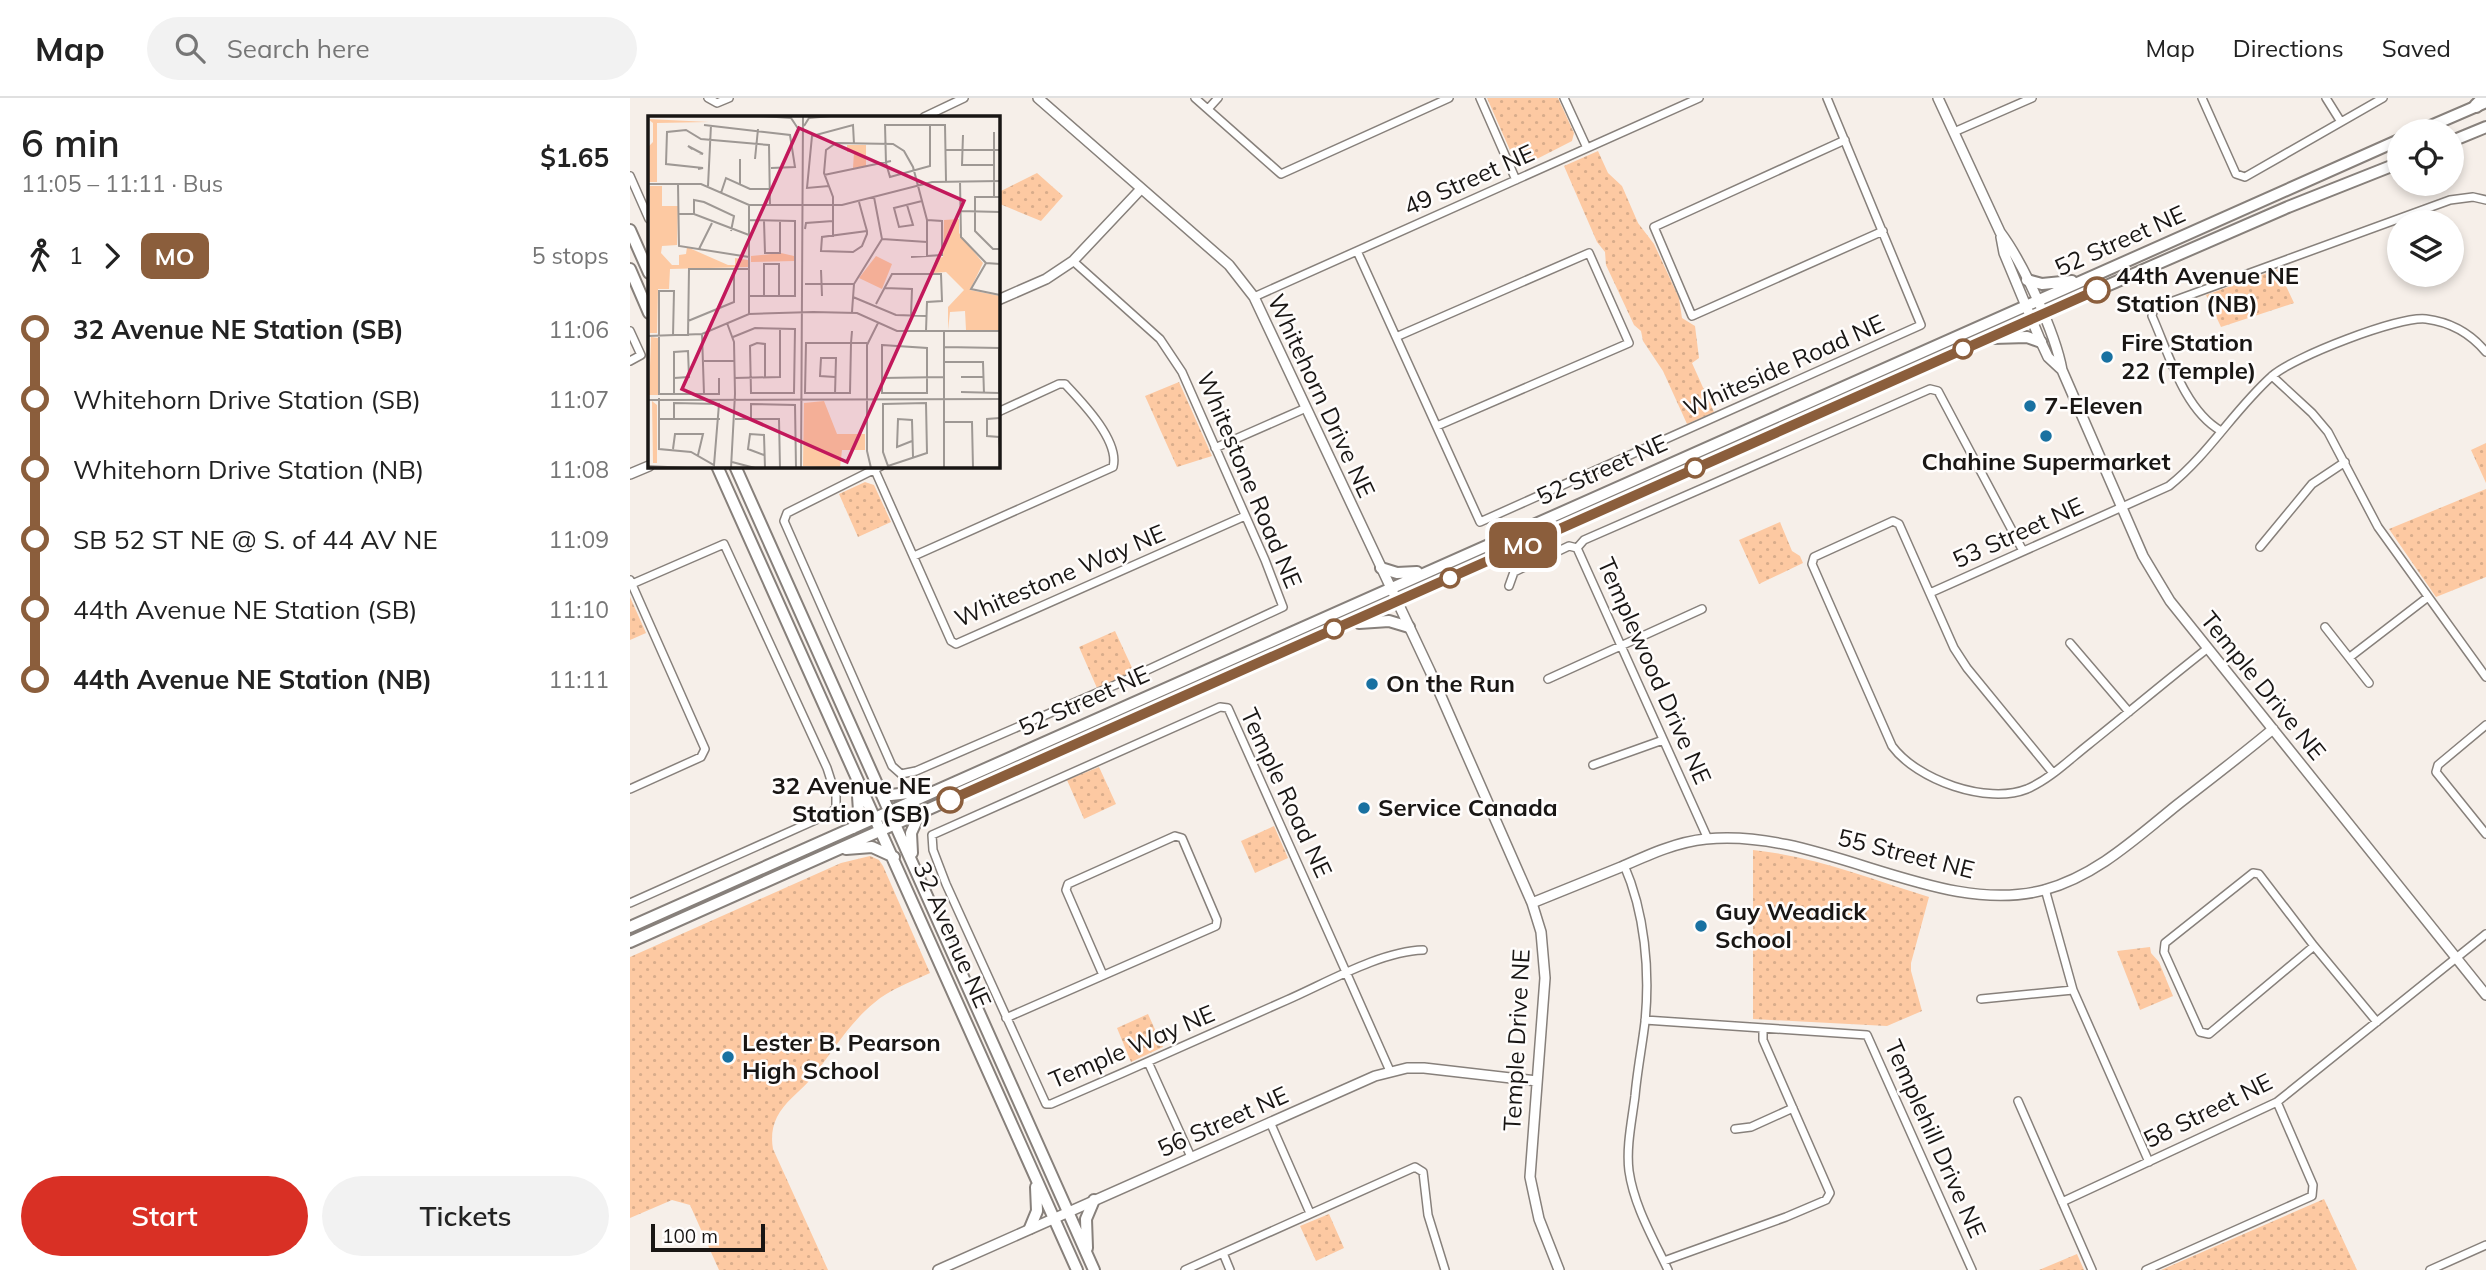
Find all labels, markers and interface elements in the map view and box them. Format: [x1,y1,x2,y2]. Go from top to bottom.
search box [147,17,637,80]
text: Map [35,28,105,69]
icon: search [171,29,209,67]
text: Search here [227,32,370,65]
text: Map [2145,33,2195,63]
text: Directions [2233,33,2344,63]
text: Saved [2382,33,2451,63]
inset map [648,116,999,467]
text: 6 min [21,119,120,167]
map controls [2387,119,2464,287]
button: locate [2387,119,2464,196]
street label: 49 Street NE [1399,137,1539,221]
text: $1.65 [540,141,609,174]
text: 11:05 – 11:11 · Bus [21,169,223,198]
street label: 52 Street NE [2050,198,2190,282]
button: layers [2387,210,2464,287]
icon: walk [21,237,59,275]
icon: forward [93,237,131,275]
text: 1 [69,241,83,270]
text: MO [155,241,195,271]
text: 5 stops [532,241,609,270]
place label: 44th Avenue NE Station (NB) [2116,260,2299,318]
marker: 44th Avenue NE Station (NB) [2084,277,2110,303]
street label: Whitehorn Drive NE [1262,289,1382,502]
street label: Whiteside Road NE [1679,307,1888,423]
text: 32 Avenue NE Station (SB) [73,313,404,346]
text: 11:06 [549,315,609,344]
place label: Fire Station 22 (Temple) [2121,327,2256,385]
unlabelled marker [1953,339,1973,359]
marker: Fire Station 22 (Temple) [2099,349,2115,365]
street label: Whitestone Road NE [1191,367,1309,592]
text: Whitehorn Drive Station (SB) [73,383,421,416]
text: 11:07 [549,385,609,414]
place label: 7-Eleven [2044,390,2143,420]
marker: 7-Eleven [2022,398,2038,414]
street label: 52 Street NE [1532,427,1672,511]
marker: Chahine Supermarket [2038,428,2054,444]
place label: Chahine Supermarket [1921,446,2171,476]
text: Whitehorn Drive Station (NB) [73,453,424,486]
text: 11:08 [549,455,609,484]
unlabelled marker [1685,458,1705,478]
street label: 53 Street NE [1948,490,2088,574]
street label: Whitestone Way NE [950,517,1169,633]
line badge: MO [1492,522,1554,568]
text: SB 52 ST NE @ S. of 44 AV NE [73,523,438,556]
text: 11:09 [549,525,609,554]
text: MO [1503,530,1543,560]
street label: Templewood Drive NE [1591,553,1718,789]
unlabelled marker [1440,568,1460,588]
text: 44th Avenue NE Station (SB) [73,593,418,626]
text: 11:10 [549,595,609,624]
street label: Temple Drive NE [2195,605,2333,766]
unlabelled marker [1324,619,1344,639]
street label: 52 Street NE [1014,658,1154,742]
text: 44th Avenue NE Station (NB) [73,663,432,696]
text: 11:11 [549,665,609,694]
place label: On the Run [1386,668,1515,698]
marker: On the Run [1364,676,1380,692]
street label: Temple Road NE [1235,703,1339,882]
place label: 32 Avenue NE Station (SB) [771,770,931,828]
marker: 32 Avenue NE Station (SB) [937,787,963,813]
place label: Service Canada [1378,792,1558,822]
marker: Service Canada [1356,800,1372,816]
street label: 55 Street NE [1835,822,1978,884]
street label: 32 Avenue NE [907,857,999,1012]
place label: Guy Weadick School [1715,896,1867,954]
marker: Guy Weadick School [1693,918,1709,934]
street label: Temple Drive NE [1496,948,1536,1132]
street label: Temple Way NE [1044,998,1219,1094]
place label: Lester B. Pearson High School [742,1027,941,1085]
street label: Templehill Drive NE [1879,1035,1993,1242]
marker: Lester B. Pearson High School [720,1049,736,1065]
street label: 58 Street NE [2138,1066,2277,1154]
street label: 56 Street NE [1153,1079,1293,1163]
button: Start [21,1176,308,1256]
button: Tickets [322,1176,609,1256]
scale bar [651,1221,765,1253]
text: 100 m [662,1224,718,1248]

